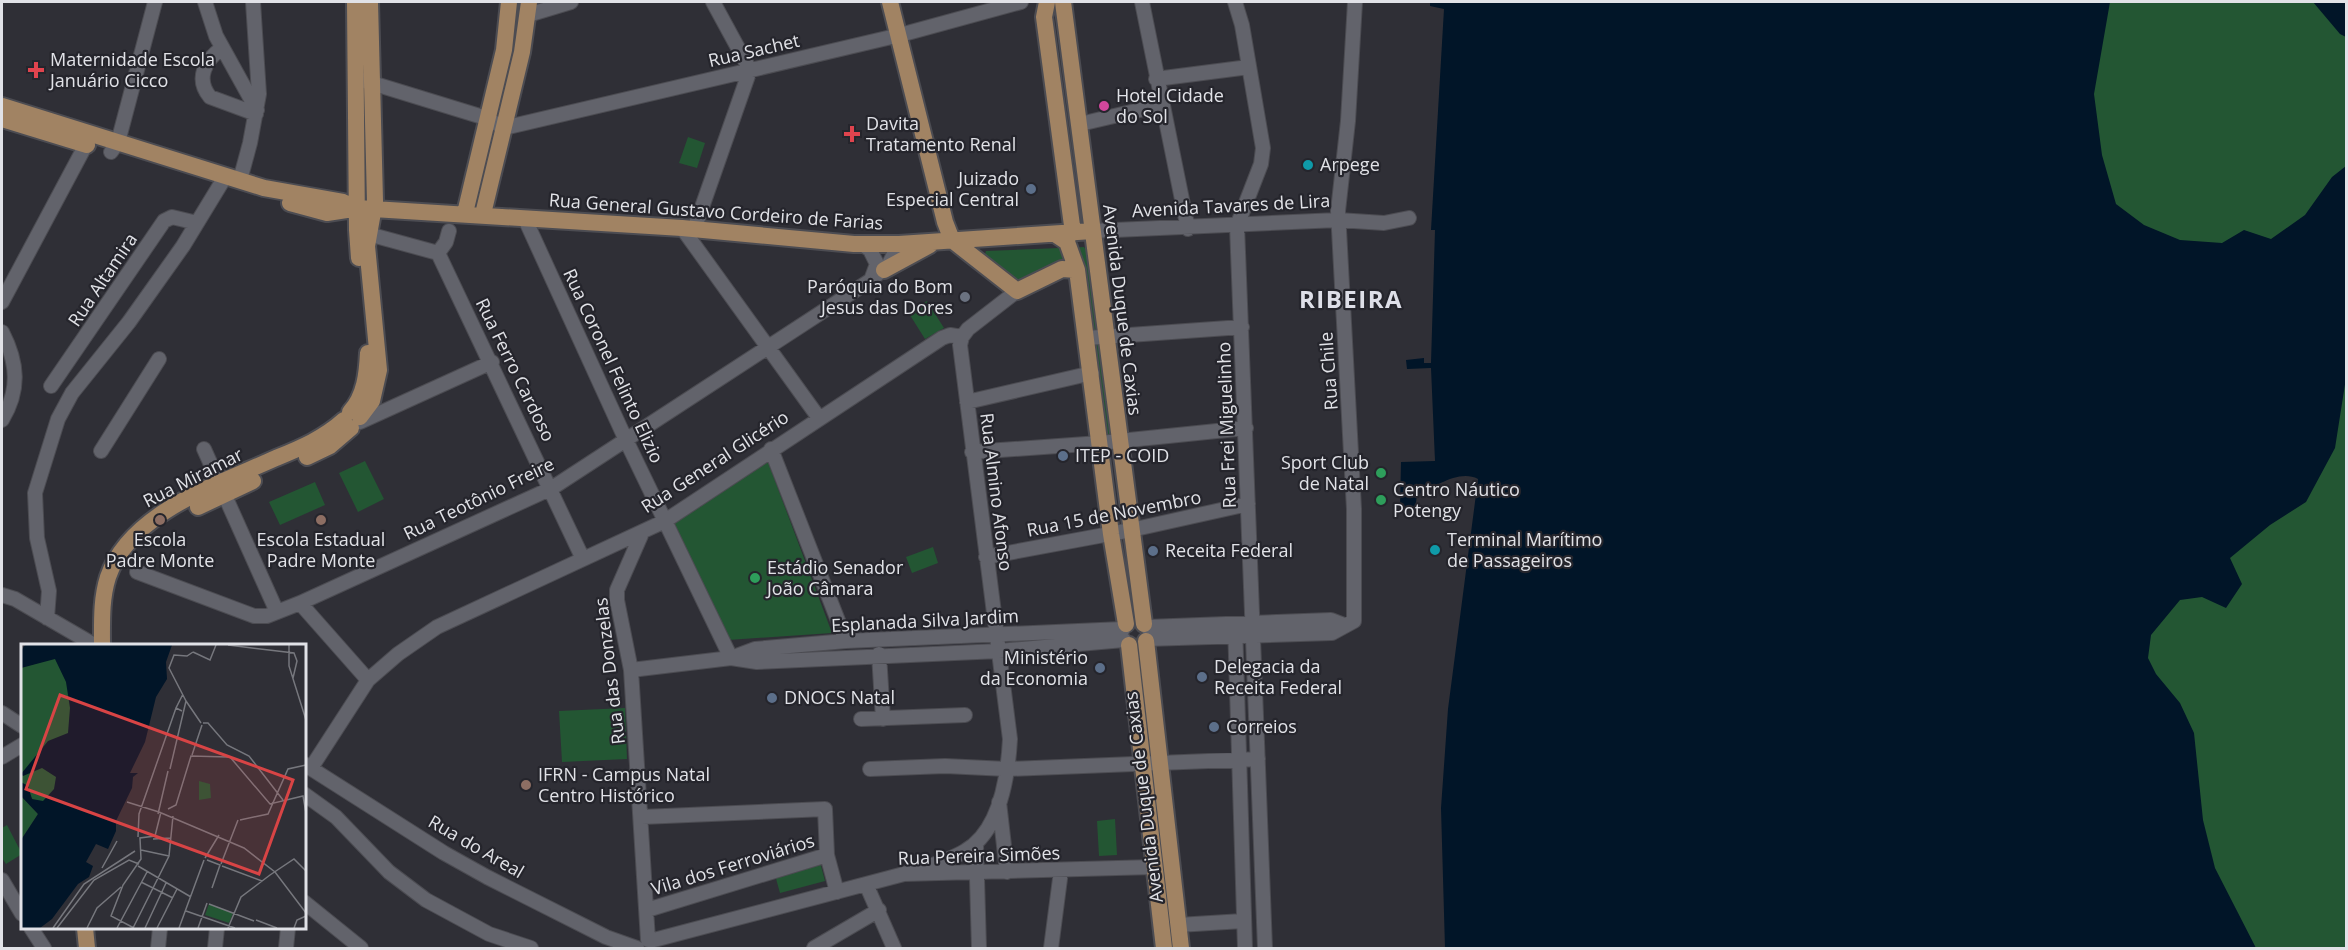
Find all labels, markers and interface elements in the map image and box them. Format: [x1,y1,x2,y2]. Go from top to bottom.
street label: Rua Sachet [706,28,802,72]
place label: Maternidade Escola Januário Cicco [48,47,215,92]
marker: Maternidade Escola Januário Cicco [27,61,45,79]
place label: Hotel Cidade do Sol [1116,83,1224,128]
marker: Hotel Cidade do Sol [1097,99,1111,113]
place label: Davita Tratamento Renal [866,111,1016,156]
marker: Davita Tratamento Renal [843,125,861,143]
place label: Arpege [1320,152,1380,176]
marker: Arpege [1301,158,1315,172]
place label: Juizado Especial Central [886,166,1019,211]
marker: Juizado Especial Central [1024,182,1038,196]
street label: Rua General Gustavo Cordeiro de Farias [548,187,884,235]
street label: Avenida Tavares de Lira [1131,188,1331,222]
street label: Avenida Duque de Caxias [1098,203,1148,417]
street label: Rua Altamira [62,228,142,331]
street label: Rua Coronel Felinto Elizio [558,264,670,467]
place label: Paróquia do Bom Jesus das Dores [807,274,953,319]
district label: RIBEIRA [1299,282,1403,315]
marker: Paróquia do Bom Jesus das Dores [958,290,972,304]
street label: Rua Ferro Cardoso [471,294,561,445]
street label: Rua Chile [1313,331,1343,411]
street label: Rua Frei Miguelinho [1211,341,1241,509]
street label: Rua General Glicério [636,404,793,518]
street label: Rua Almino Afonso [975,411,1019,572]
street label: Rua Miramar [139,441,247,513]
place label: ITEP - COID [1075,443,1169,467]
marker: ITEP - COID [1056,449,1070,463]
place label: Sport Club de Natal [1281,450,1369,495]
street label: Rua Teotônio Freire [399,451,558,545]
marker: Sport Club de Natal [1374,466,1388,480]
place label: Centro Náutico Potengy [1393,477,1520,522]
street label: Rua 15 de Novembro [1025,484,1203,542]
marker: Centro Náutico Potengy [1374,493,1388,507]
marker: Escola Padre Monte [153,513,167,527]
marker: Escola Estadual Padre Monte [314,513,328,527]
place label: Escola Padre Monte [106,527,214,572]
place label: Escola Estadual Padre Monte [257,527,385,572]
place label: Terminal Marítimo de Passageiros [1447,527,1602,572]
place label: Receita Federal [1165,538,1293,562]
marker: Terminal Marítimo de Passageiros [1428,543,1442,557]
marker: Receita Federal [1146,544,1160,558]
place label: Estádio Senador João Câmara [765,555,904,600]
marker: Estádio Senador João Câmara [748,571,762,585]
street label: Rua das Donzelas [588,596,630,746]
street label: Esplanada Silva Jardim [830,603,1019,637]
inset map [21,644,306,929]
place label: Ministério da Economia [980,645,1088,690]
place label: Delegacia da Receita Federal [1214,654,1342,699]
marker: Ministério da Economia [1093,661,1107,675]
marker: Delegacia da Receita Federal [1195,670,1209,684]
place label: DNOCS Natal [784,685,895,709]
street label: Avenida Duque de Caxias [1118,690,1168,904]
marker: DNOCS Natal [765,691,779,705]
place label: Correios [1226,714,1297,738]
marker: Correios [1207,720,1221,734]
place label: IFRN - Campus Natal Centro Histórico [538,762,710,807]
marker: IFRN - Campus Natal Centro Histórico [519,778,533,792]
street label: Rua do Areal [424,809,529,883]
street label: Vila dos Ferroviários [648,828,817,900]
street label: Rua Pereira Simões [897,840,1061,870]

